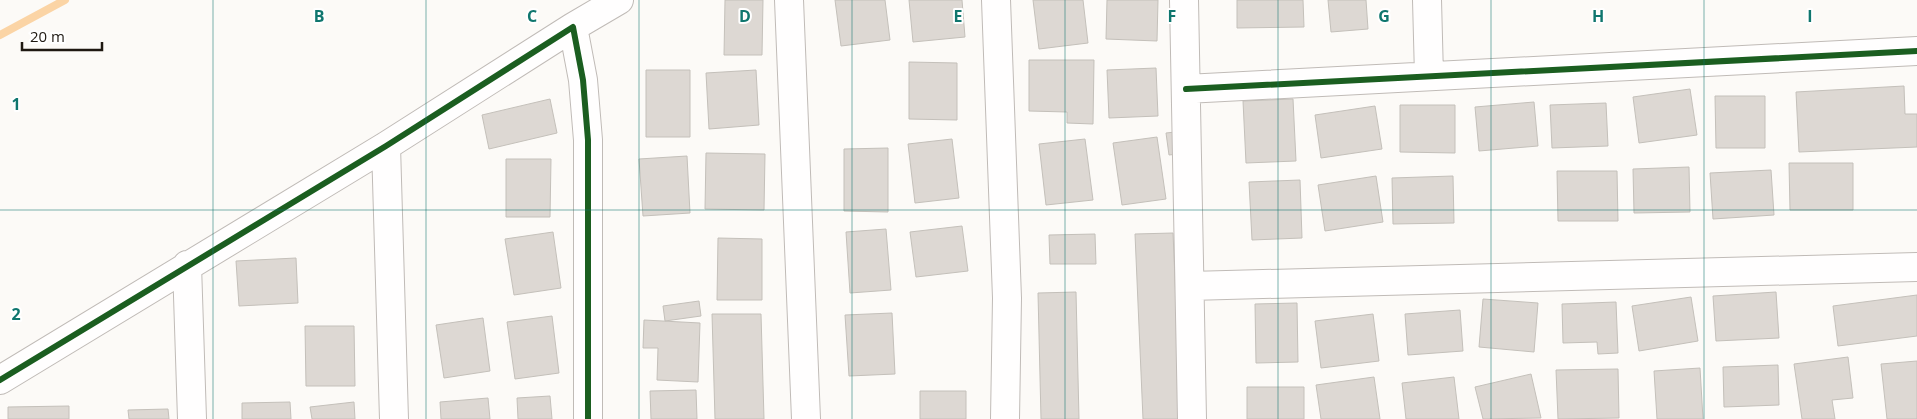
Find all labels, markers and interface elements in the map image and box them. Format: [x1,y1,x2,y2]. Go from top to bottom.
text: B [314,5,324,27]
text: C [527,5,537,27]
text: D [739,5,751,27]
text: E [954,5,963,27]
text: F [1168,5,1176,27]
text: G [1378,5,1390,27]
text: H [1592,5,1604,27]
text: I [1807,5,1813,27]
scale bar [22,20,102,52]
text: 20 m [30,26,65,46]
text: 1 [11,93,21,115]
text: 2 [11,303,21,325]

